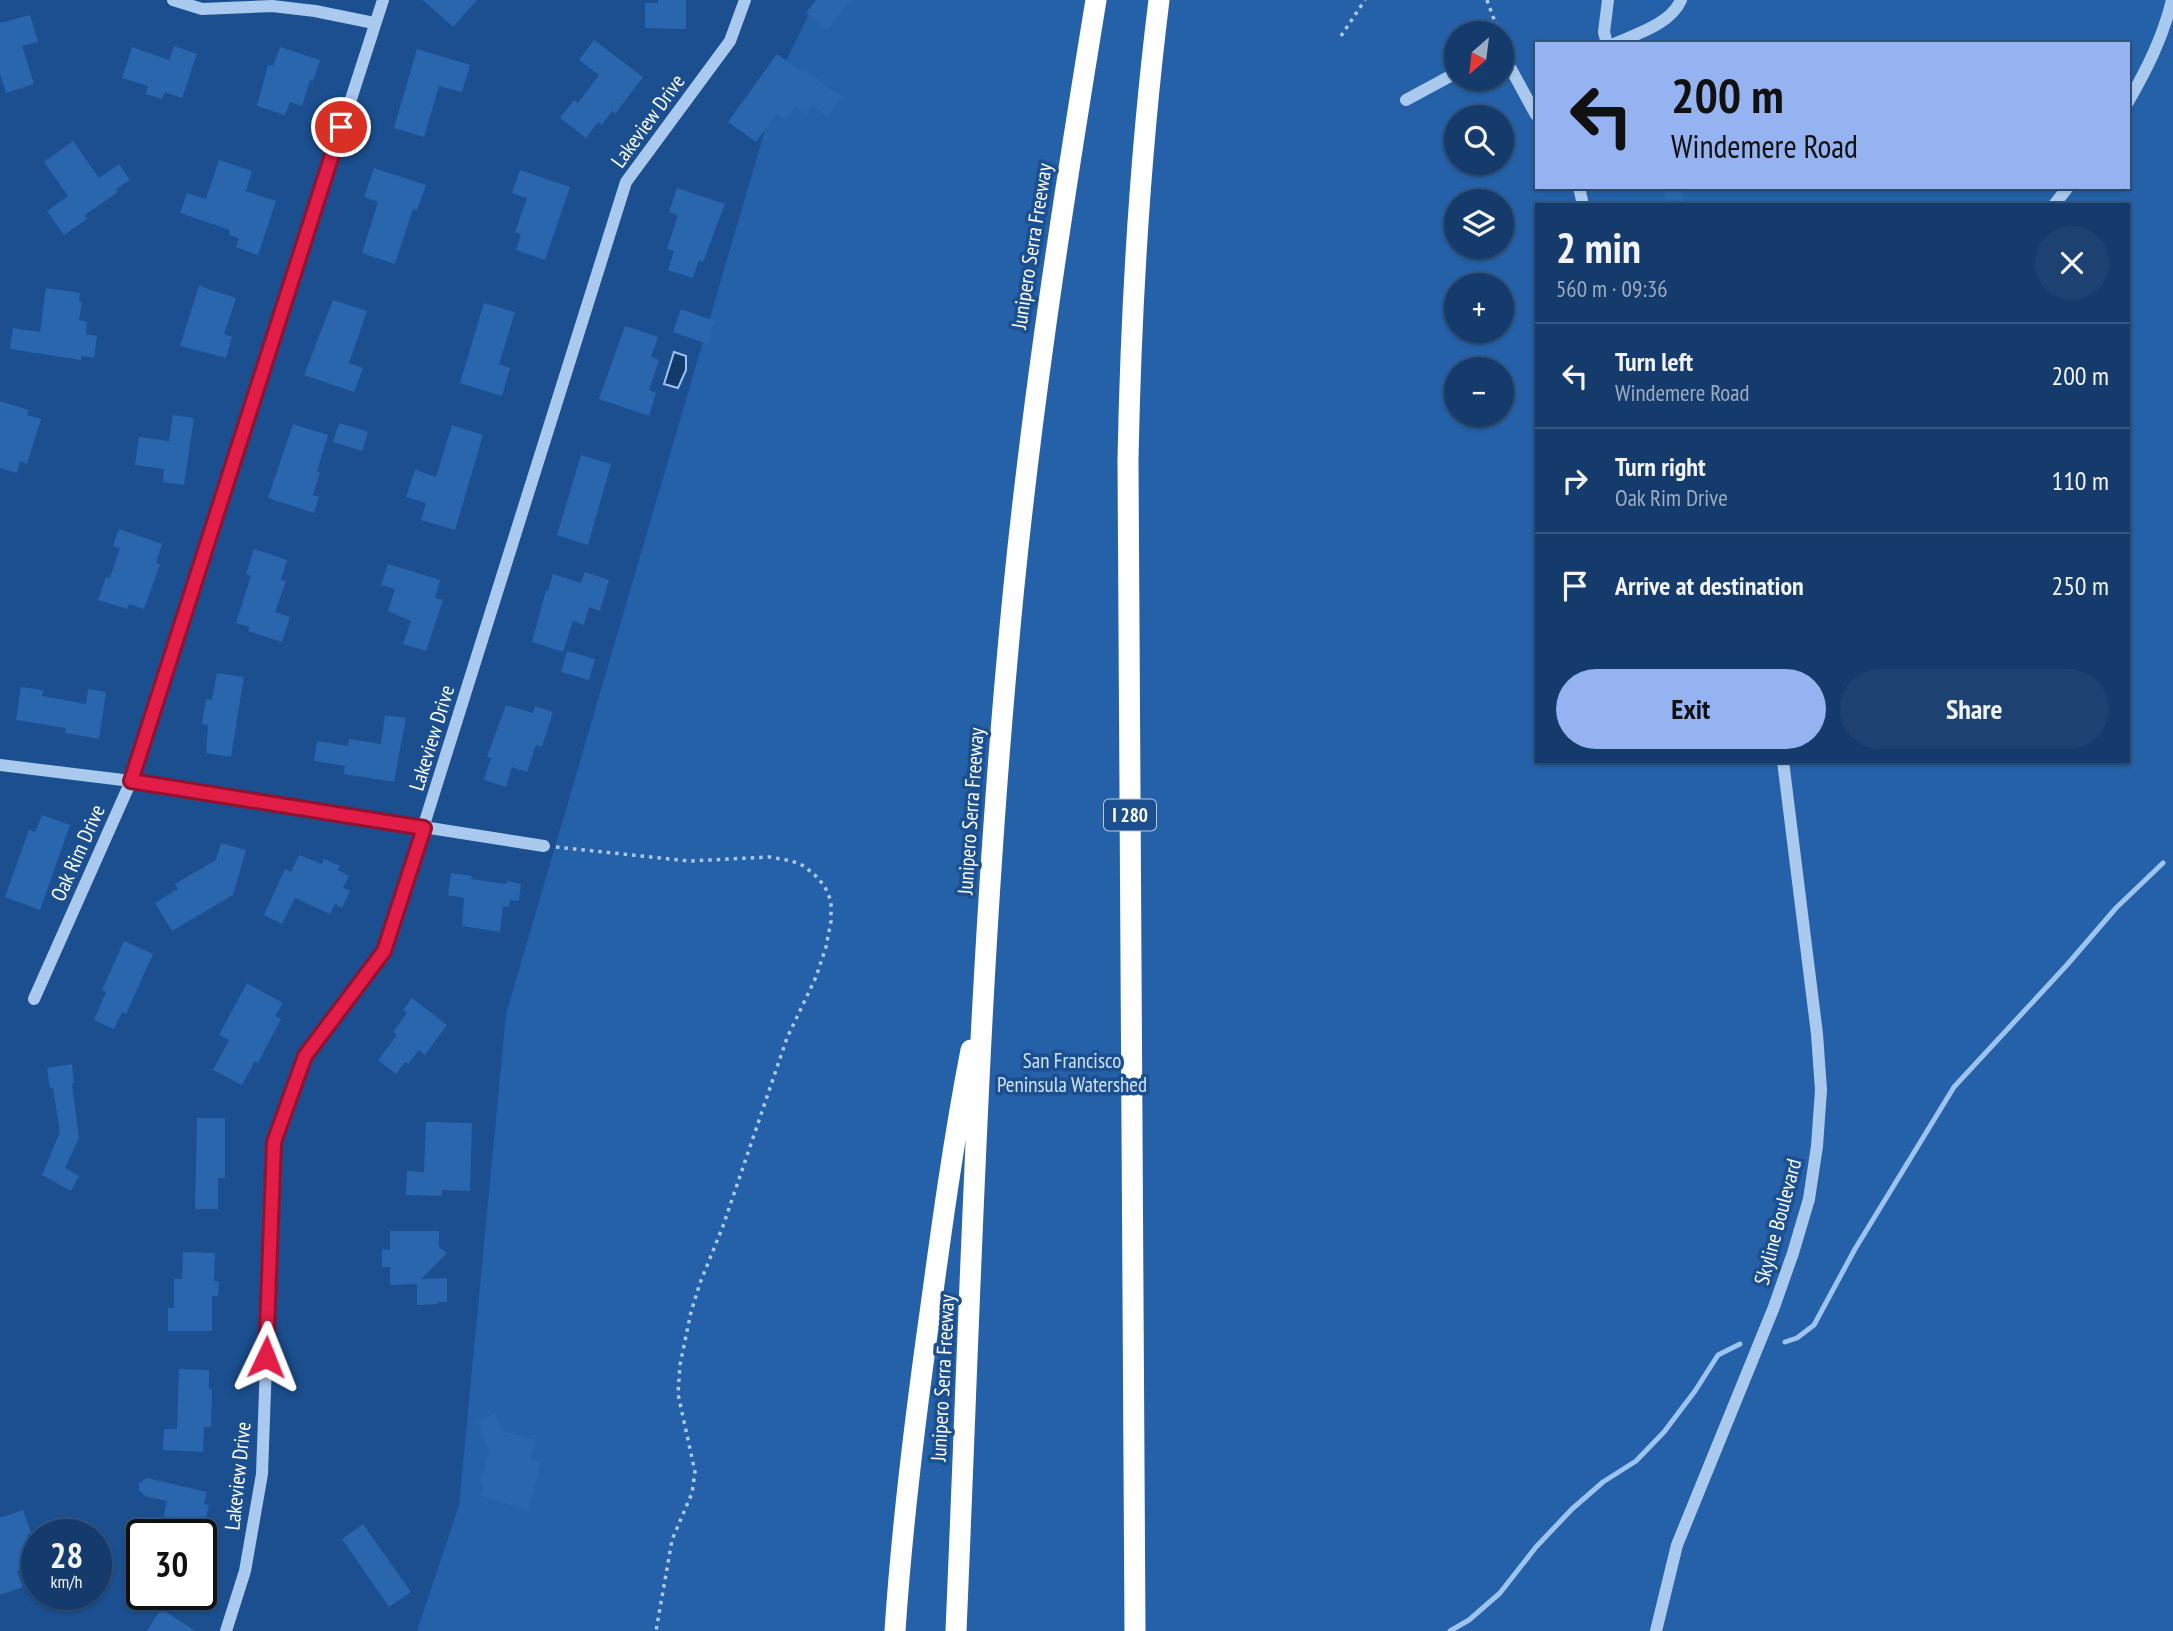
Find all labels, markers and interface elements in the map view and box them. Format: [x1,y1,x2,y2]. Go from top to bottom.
north arrow [1444,21,1514,91]
map controls [1444,21,1514,427]
text: 200 m [1671,63,1784,127]
street label: Lakeview Drive [605,69,691,173]
icon: left [1556,70,1647,161]
pin [311,97,371,157]
button: search [1444,105,1514,175]
icon: arrive [322,108,360,146]
text: Windemere Road [1671,125,1858,167]
street label: Junipero Serra Freeway [1005,161,1058,332]
button: layers [1444,189,1514,259]
text: 2 min [1556,220,1641,275]
button: close [2035,226,2109,300]
button: + [1444,273,1514,343]
text: 560 m · 09:36 [1556,274,1668,303]
text: Turn left [1615,345,1693,378]
button: − [1444,357,1514,427]
icon: left [1556,357,1594,395]
text: 200 m [2051,359,2109,392]
text: Windemere Road [1615,378,1749,407]
text: Turn right [1615,450,1706,483]
icon: right [1556,462,1594,500]
text: 110 m [2051,464,2109,497]
text: Oak Rim Drive [1615,483,1728,512]
icon: arrive [1556,567,1594,605]
text: Arrive at destination [1615,569,1804,602]
text: 250 m [2051,569,2109,602]
button: Exit [1556,669,1826,749]
button: Share [1840,669,2109,749]
street label: Lakeview Drive [403,682,460,794]
street label: Junipero Serra Freeway [951,727,990,896]
street label: Oak Rim Drive [44,800,111,905]
road number: I 280 [1104,800,1156,830]
park label: San Francisco Peninsula Watershed [997,1047,1147,1098]
street label: Skyline Boulevard [1748,1156,1807,1288]
street label: Junipero Serra Freeway [925,1294,960,1463]
position arrow [229,1320,303,1394]
street label: Lakeview Drive [218,1420,257,1532]
speed limit sign: 30 [126,1519,217,1610]
text: 28 [50,1532,83,1578]
text: km/h [51,1570,82,1593]

